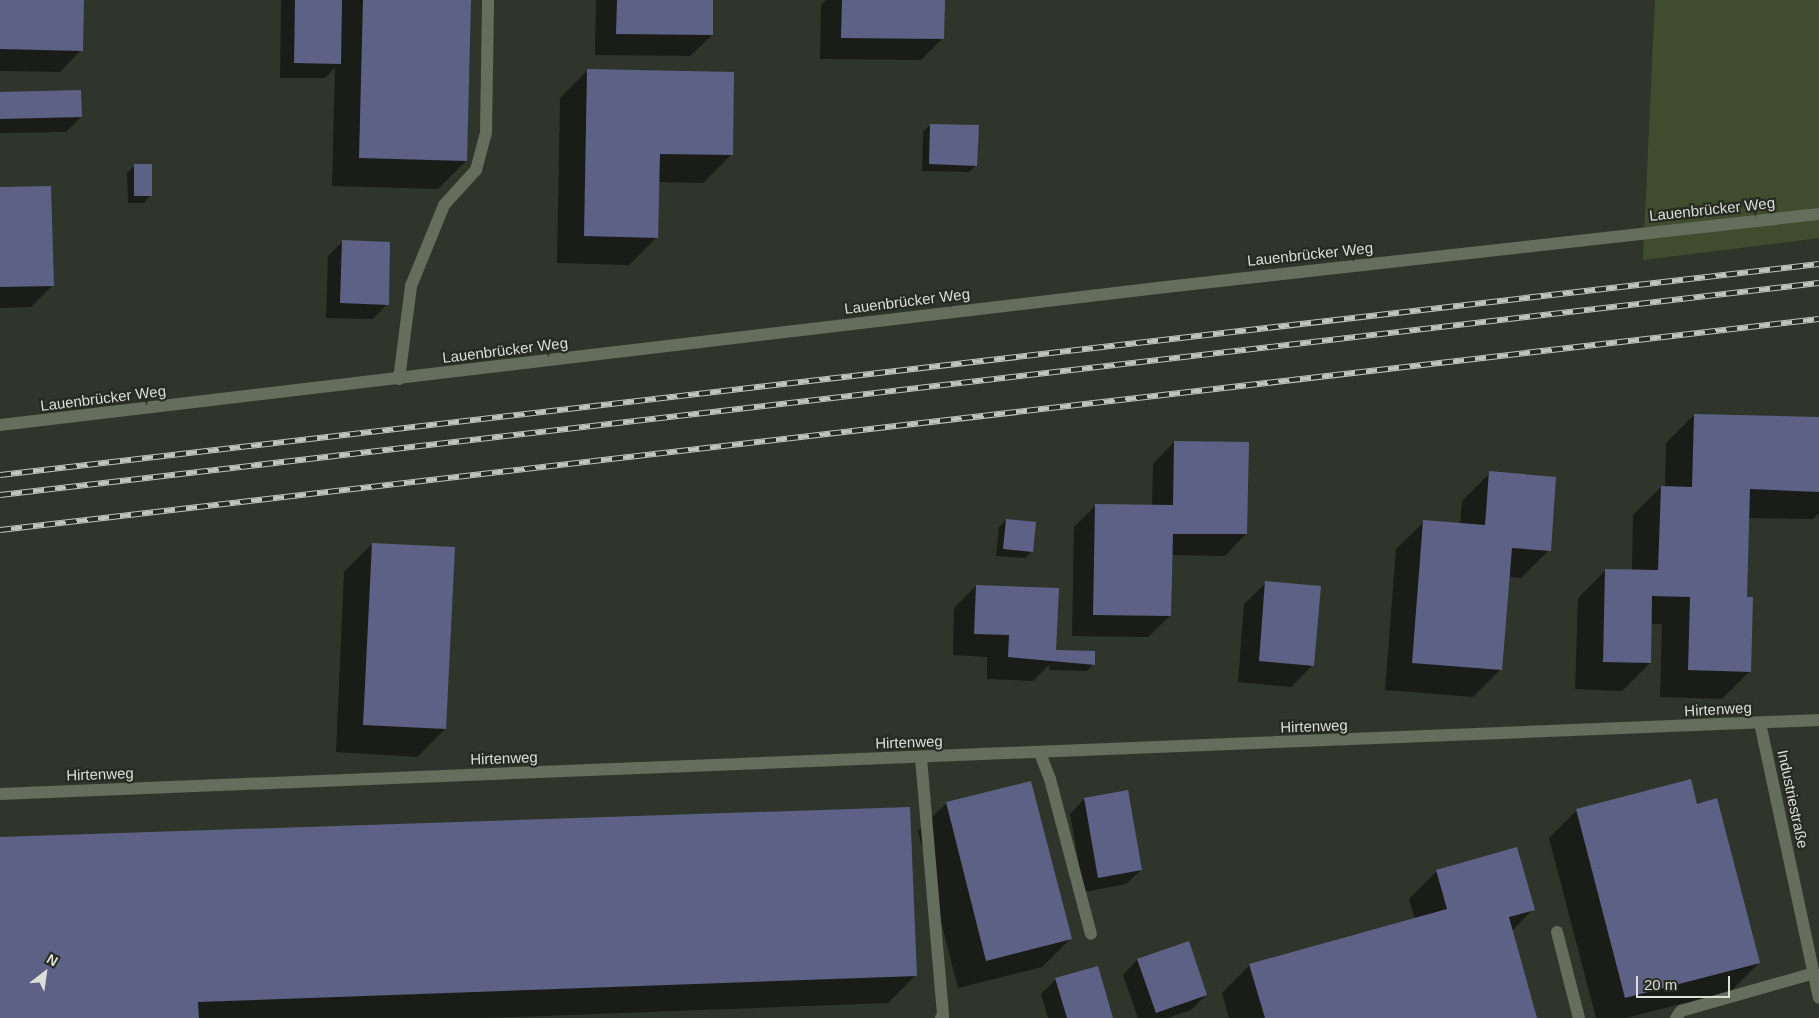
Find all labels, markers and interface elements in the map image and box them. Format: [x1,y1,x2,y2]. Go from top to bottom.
street label: Lauenbrücker Weg [1648,193,1776,225]
street label: Lauenbrücker Weg [1246,238,1374,270]
street label: Lauenbrücker Weg [843,284,971,318]
street label: Lauenbrücker Weg [441,333,569,367]
street label: Lauenbrücker Weg [39,381,167,415]
street label: Hirtenweg [1684,698,1752,720]
street label: Hirtenweg [1280,716,1348,736]
street label: Hirtenweg [875,732,943,752]
street label: Hirtenweg [470,748,538,768]
street label: Industriestraße [1774,748,1812,850]
street label: Hirtenweg [66,764,134,784]
north arrow [20,948,70,998]
text: N [44,951,61,969]
scale bar [1639,966,1733,998]
text: 20 m [1644,976,1677,993]

